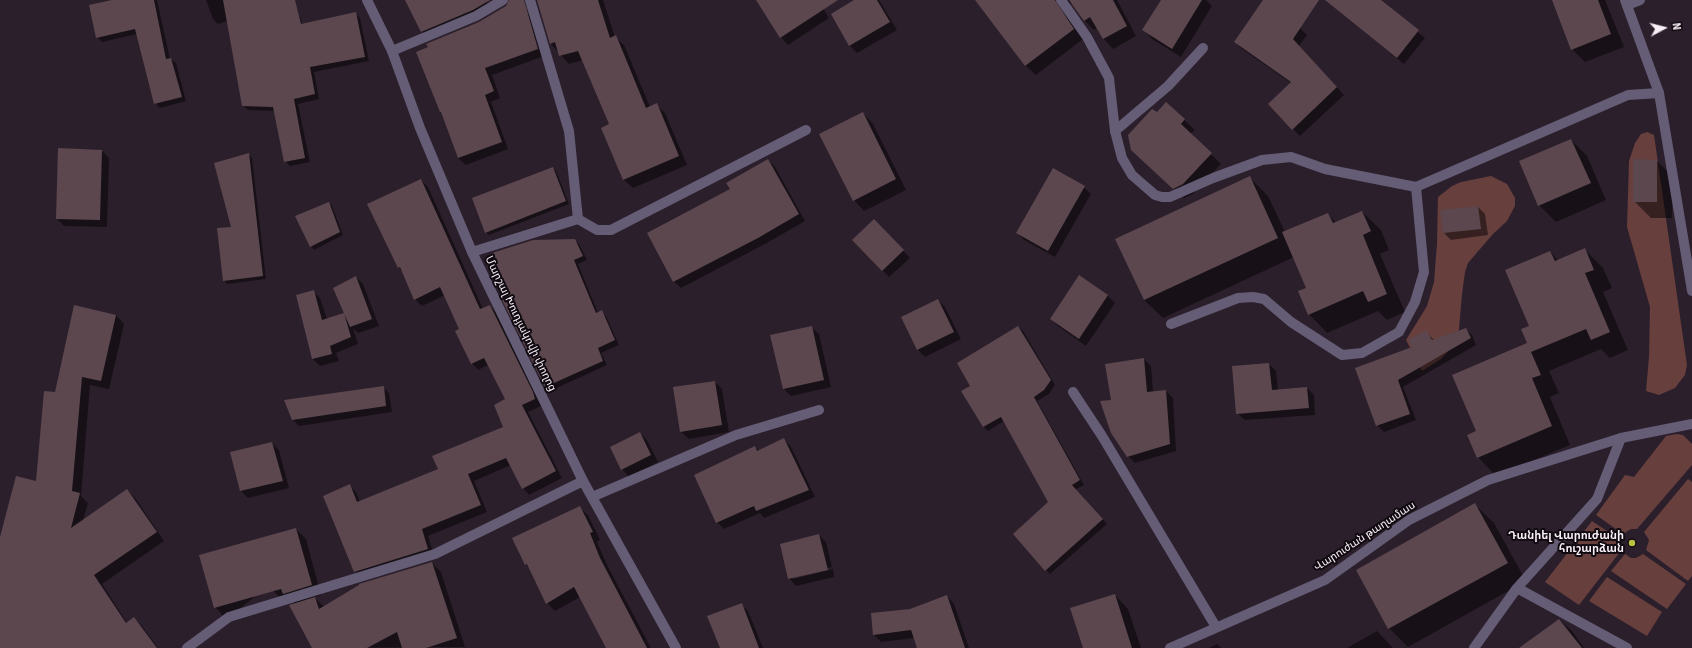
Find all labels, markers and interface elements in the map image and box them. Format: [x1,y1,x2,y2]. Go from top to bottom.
north arrow [1644,8,1684,48]
text: N [1669,22,1684,31]
street label: Մարշալ Խուդյակովի փողոց [481,254,559,394]
street label: Վարուժան թաղամաս [1312,499,1418,575]
place label: Դանիել Վարուժանի հուշարձան [1508,530,1624,556]
marker: Դանիել Վարուժանի հուշարձան [1627,538,1637,548]

